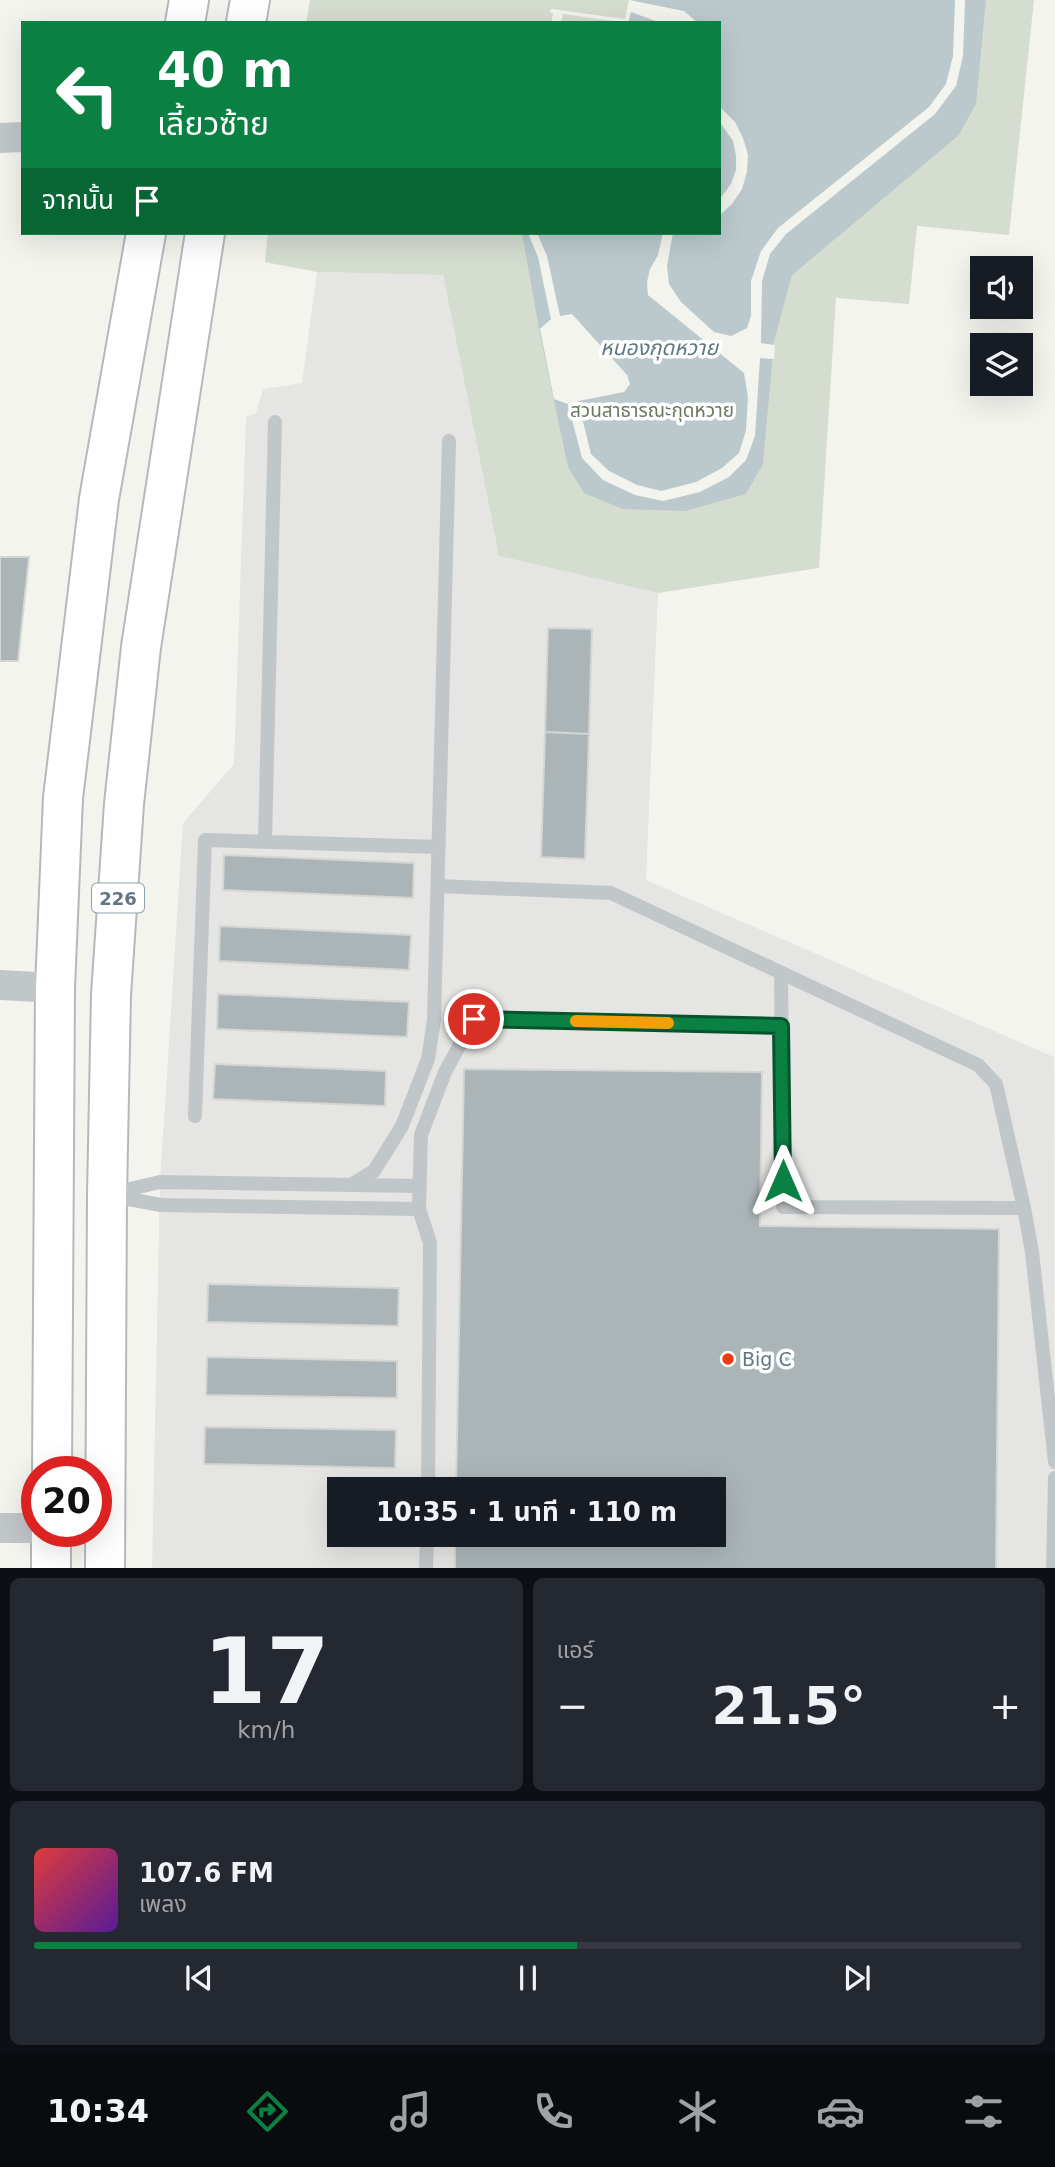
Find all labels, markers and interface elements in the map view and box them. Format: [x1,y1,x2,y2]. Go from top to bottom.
text: 40 m [157,42,293,99]
icon: left [42,49,133,140]
text: เลี้ยวซ้าย [157,105,269,143]
icon: arrive [128,182,166,220]
text: จากนั้น [42,185,114,215]
map controls [970,256,1033,396]
button: sound [970,256,1033,319]
button: layers [970,333,1033,396]
water label: หนองกุดหวาย [600,336,719,361]
park label: สวนสาธารณะกุดหวาย [570,399,734,422]
road number: 226 [92,884,144,912]
pin [444,989,504,1049]
icon: arrive [455,1000,493,1038]
position arrow [746,1144,820,1218]
place label: Big C [742,1348,792,1370]
marker: Big C [720,1351,736,1367]
speed limit sign: 20 [21,1456,112,1547]
text: 10:35 · 1 นาที · 110 m [376,1497,677,1527]
text: 17 [203,1619,330,1724]
text: แอร์ [557,1637,594,1663]
text: 21.5° [712,1676,866,1736]
text: − [557,1684,588,1728]
text: + [989,1684,1021,1728]
text: km/h [237,1717,295,1743]
text: 107.6 FM [139,1858,274,1888]
text: เพลง [139,1891,187,1917]
icon: previous [180,1959,218,1997]
icon: pause [509,1959,547,1997]
icon: next [838,1959,876,1997]
icon: directions [243,2087,292,2136]
icon: music [386,2087,435,2136]
icon: phone [529,2087,578,2136]
icon: climate [673,2087,722,2136]
icon: car [816,2087,865,2136]
icon: filters [959,2087,1008,2136]
text: 10:34 [47,2092,149,2130]

